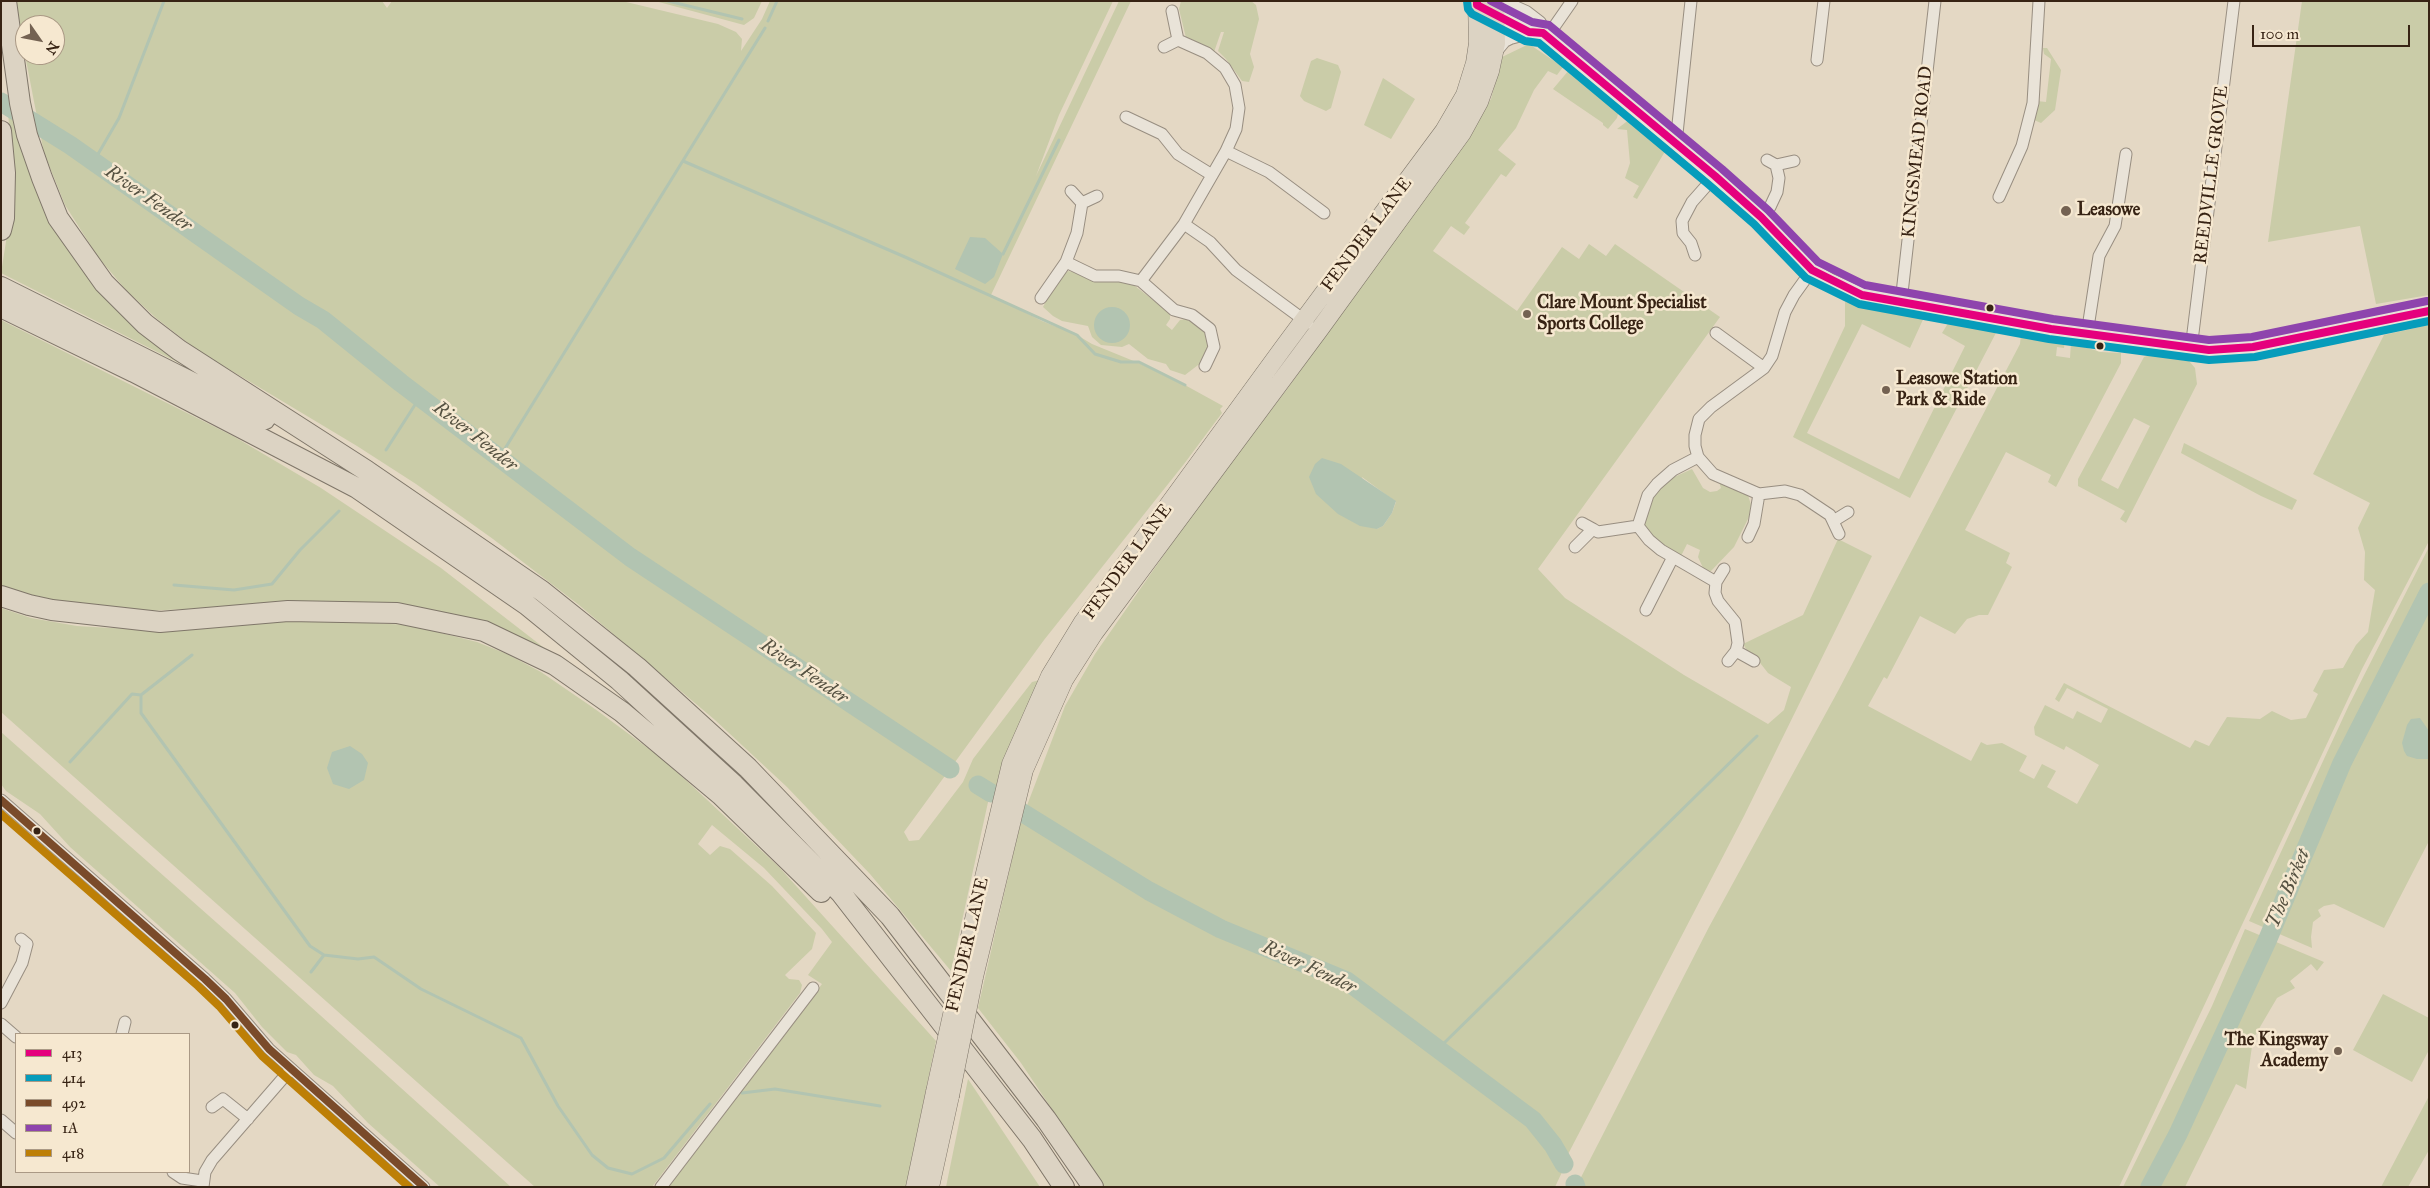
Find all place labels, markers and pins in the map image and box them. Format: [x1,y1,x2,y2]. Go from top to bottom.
place label: Leasowe [2077,200,2140,222]
marker: Leasowe [2059,204,2073,218]
place label: Clare Mount Specialist Sports College [1537,293,1707,336]
unlabelled marker [1985,303,1995,313]
marker: Clare Mount Specialist Sports College [1521,308,1533,320]
unlabelled marker [2095,341,2105,351]
place label: Leasowe Station Park & Ride [1896,369,2018,412]
marker: Leasowe Station Park & Ride [1880,384,1892,396]
unlabelled marker [32,826,42,836]
unlabelled marker [230,1020,240,1030]
place label: The Kingsway Academy [2224,1030,2328,1072]
marker: The Kingsway Academy [2332,1045,2344,1057]

